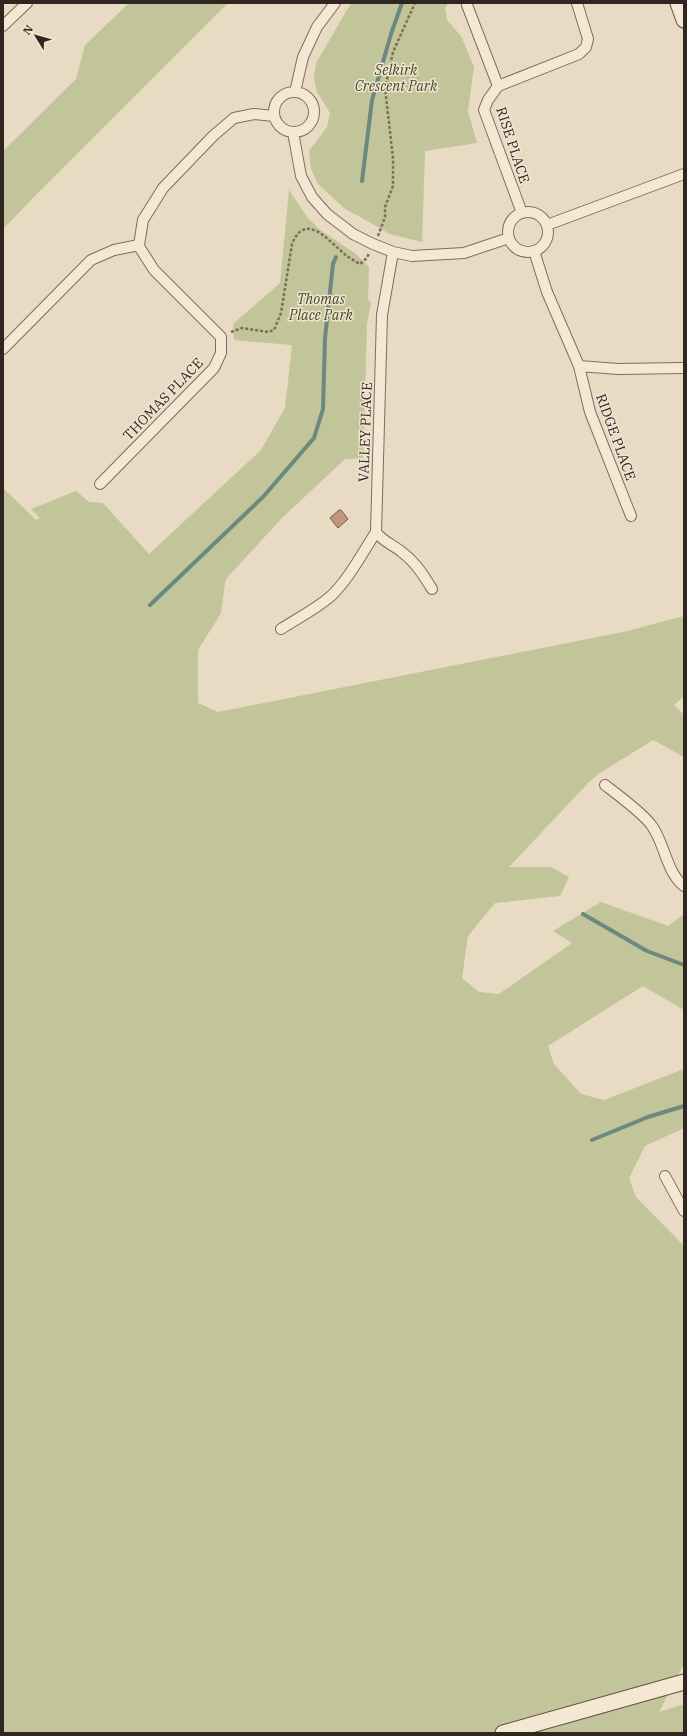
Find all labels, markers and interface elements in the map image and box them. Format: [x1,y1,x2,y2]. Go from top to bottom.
north arrow [16,16,56,56]
text: N [20,22,36,38]
park label: Selkirk Crescent Park [355,61,438,95]
street label: RISE PLACE [492,105,534,185]
park label: Thomas Place Park [288,290,354,324]
street label: THOMAS PLACE [119,354,207,444]
street label: VALLEY PLACE [354,382,376,482]
street label: RIDGE PLACE [592,391,640,483]

